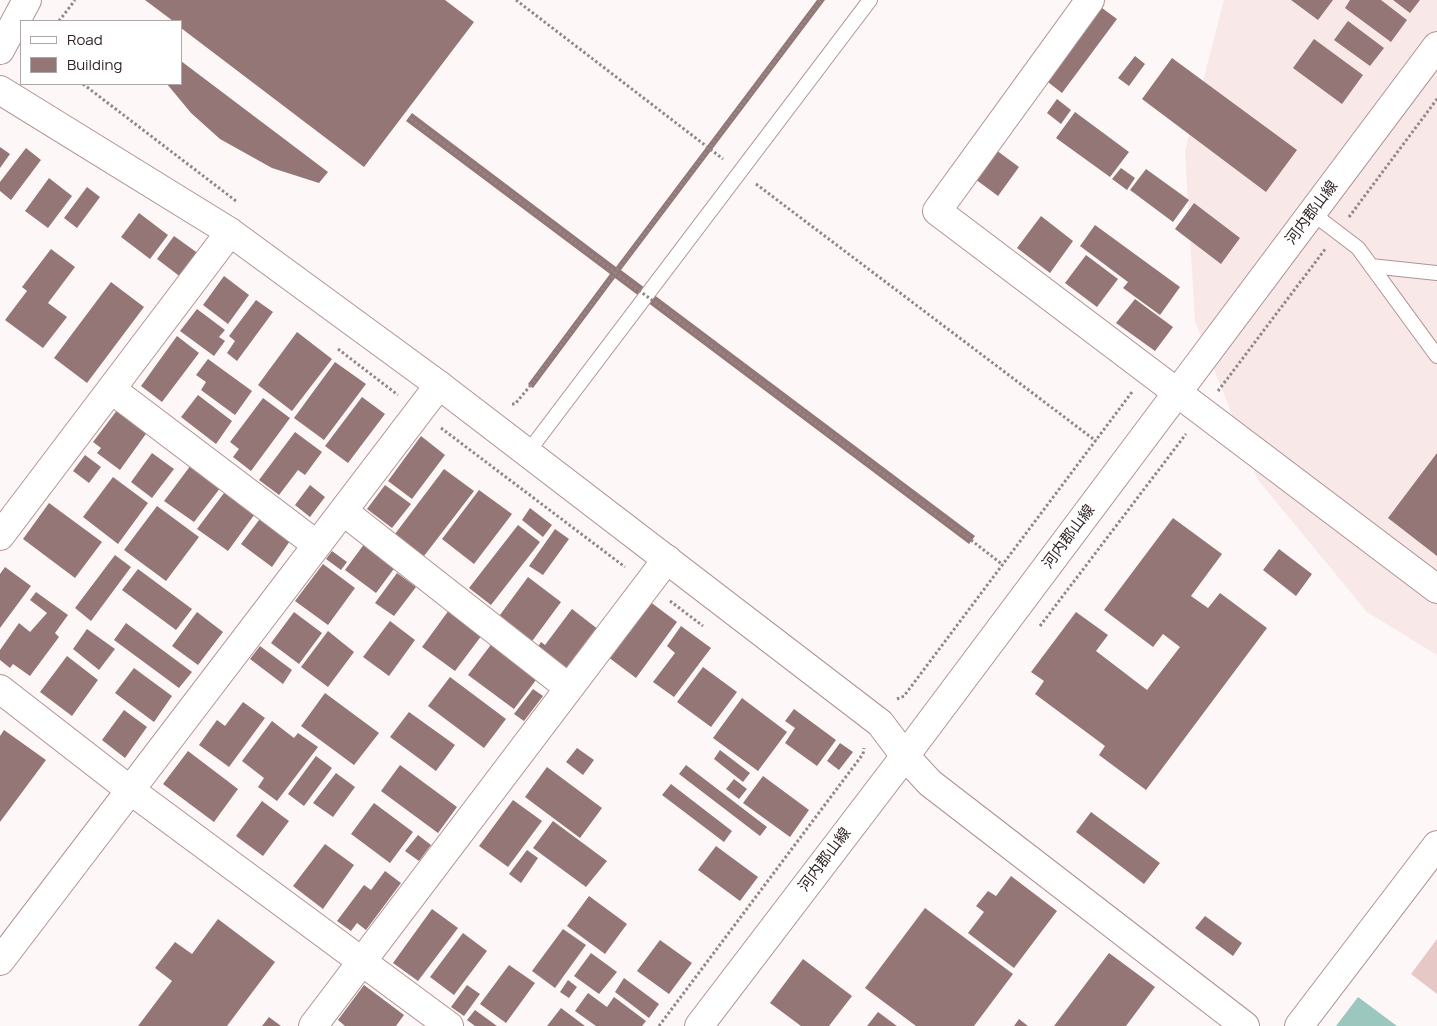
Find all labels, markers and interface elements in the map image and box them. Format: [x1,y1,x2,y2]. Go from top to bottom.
legend [20,20,182,85]
text: Road [67,29,103,50]
text: Building [67,54,122,75]
street label: 河内郡山線 [1282,178,1342,248]
street label: 河内郡山線 [1039,502,1099,572]
street label: 河内郡山線 [795,825,855,895]

